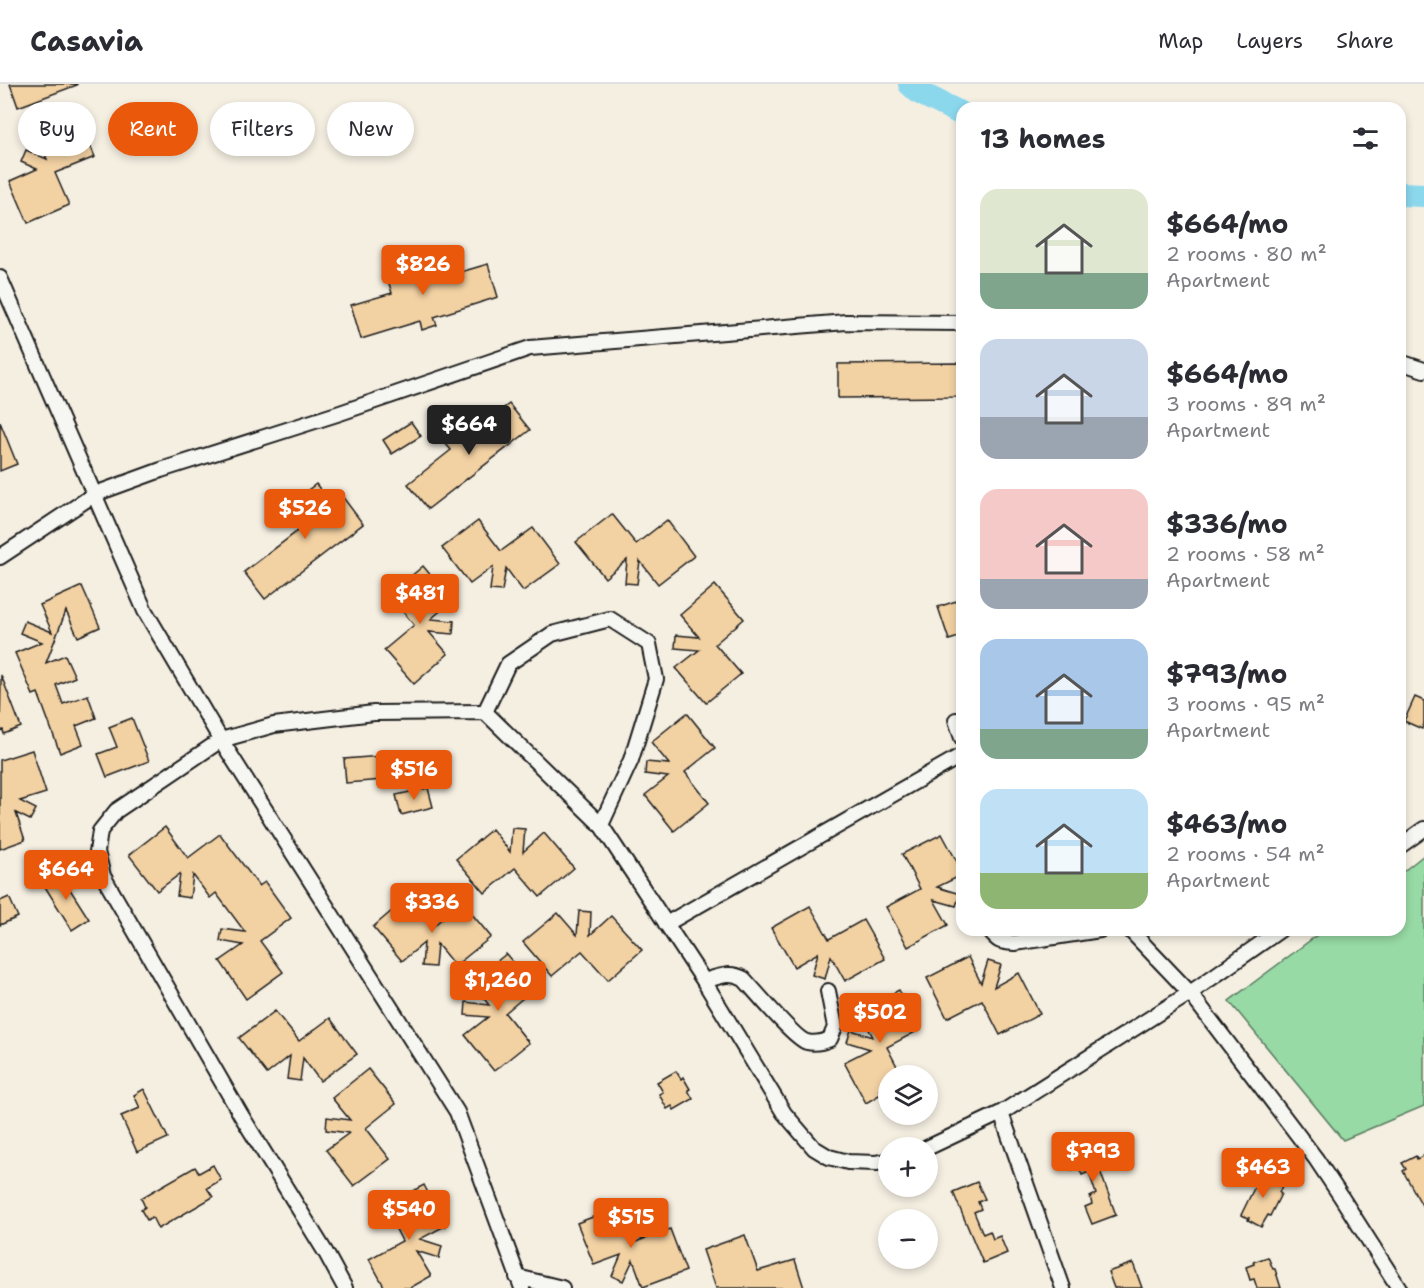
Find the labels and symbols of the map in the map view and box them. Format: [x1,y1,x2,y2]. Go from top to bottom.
pin: $826 [387,245,459,296]
pin: $664 [433,405,505,456]
pin: $526 [269,489,341,540]
pin: $481 [384,574,456,625]
pin: $516 [378,750,450,801]
pin: $664 [30,850,102,901]
pin: $336 [396,883,468,934]
pin: $1,260 [449,961,547,1012]
pin: $502 [844,993,916,1044]
pin: $793 [1057,1132,1129,1183]
pin: $463 [1227,1148,1299,1199]
pin: $540 [373,1190,445,1241]
pin: $515 [595,1198,667,1249]

